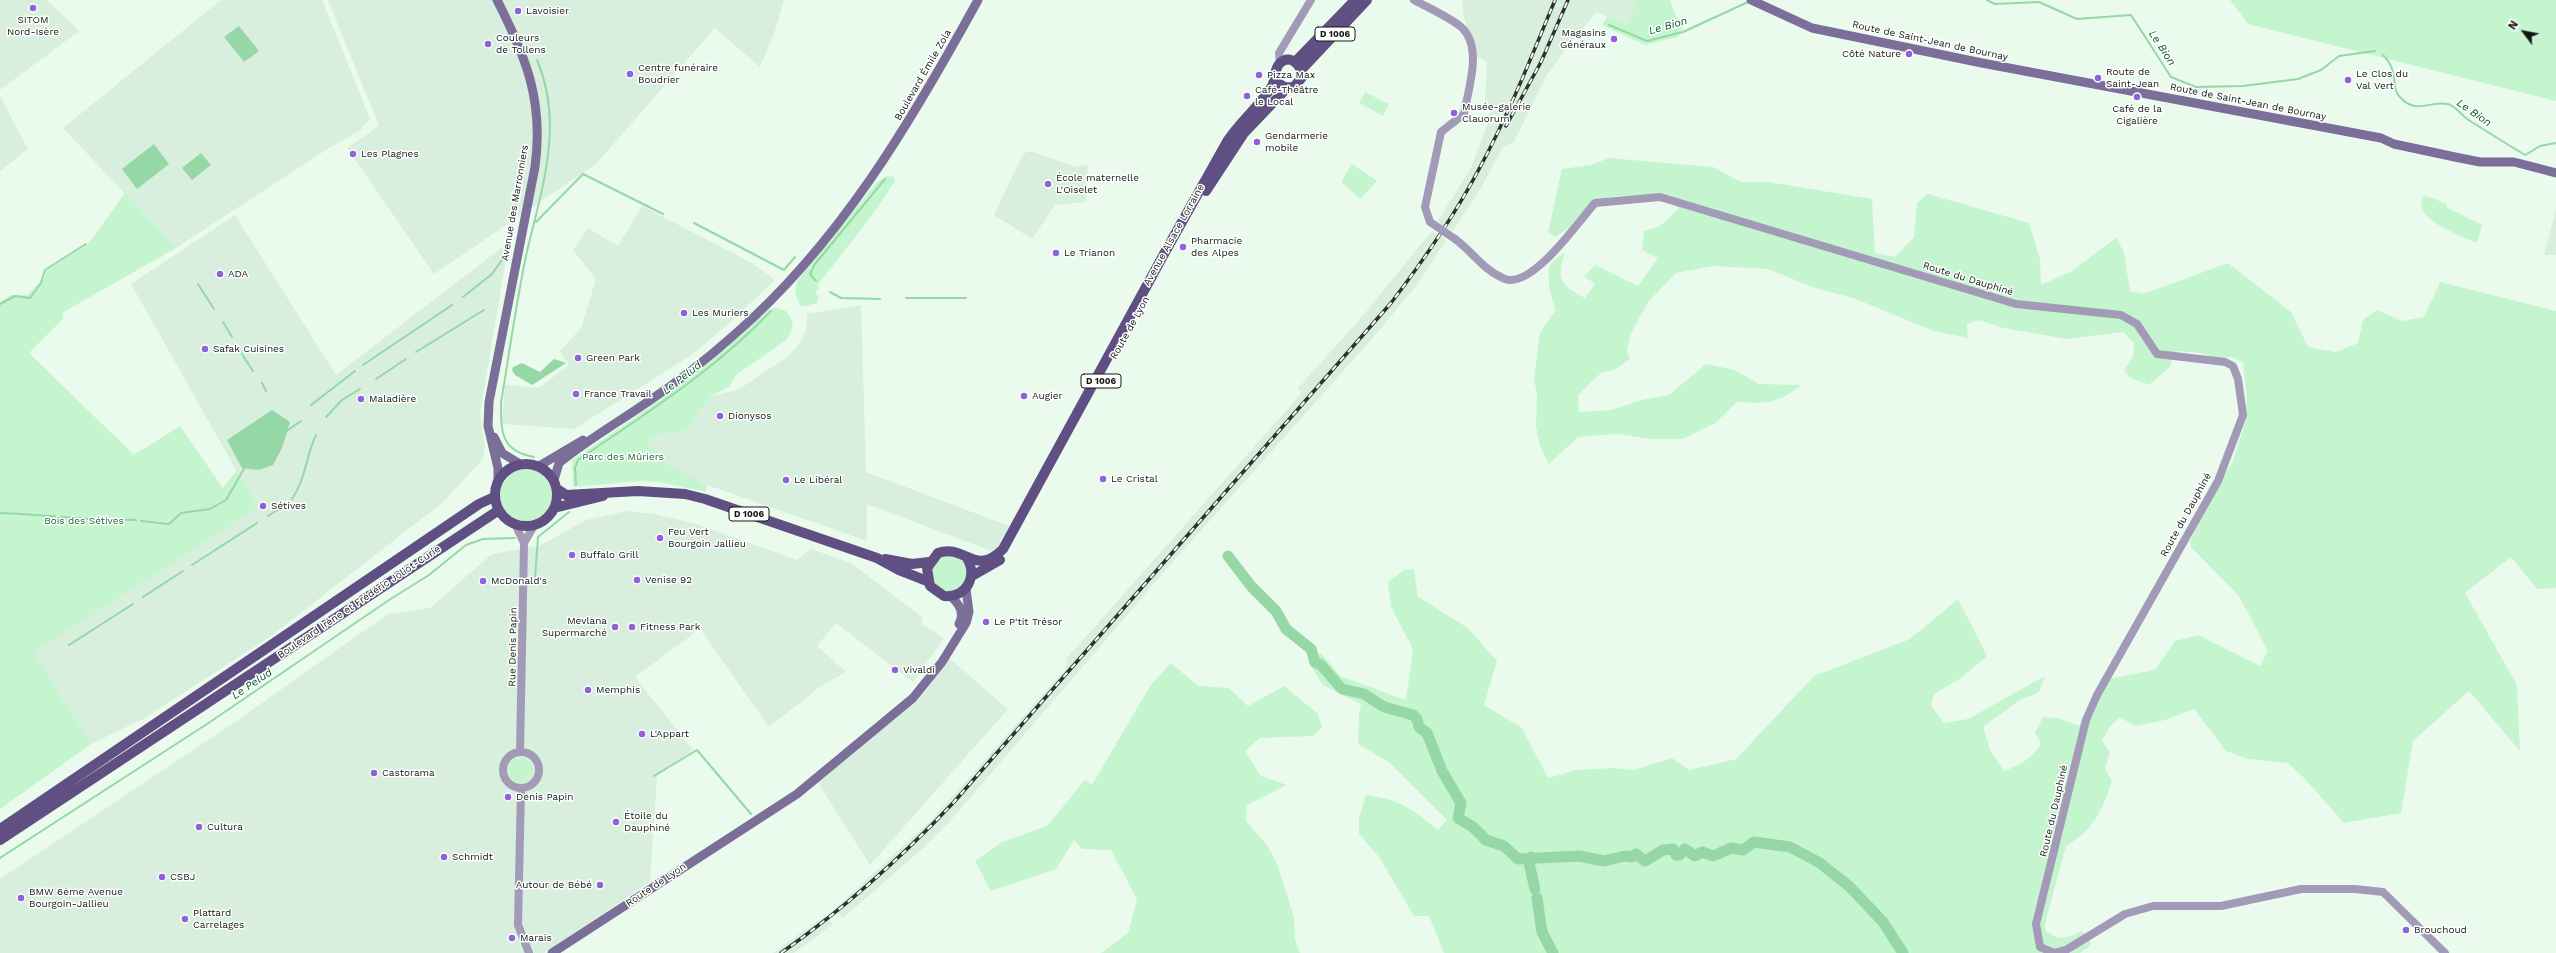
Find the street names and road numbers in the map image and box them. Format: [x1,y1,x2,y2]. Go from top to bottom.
street label: Route de Saint-Jean de Bournay [1851,19,2009,63]
street label: Boulevard Émile Zola [892,27,954,123]
road number: D 1006 [1315,27,1355,41]
street label: Route de Saint-Jean de Bournay [2169,81,2327,123]
street label: Avenue des Marronniers [499,144,531,262]
street label: Avenue Alsace Lorraine [1141,182,1207,288]
street label: Route du Dauphiné [1921,260,2015,298]
street label: Route de Lyon [1108,295,1152,361]
road number: D 1006 [1081,374,1121,388]
street label: Route du Dauphiné [2158,471,2214,559]
road number: D 1006 [729,507,769,521]
street label: Boulevard Irène et Frédéric Joliot-Curie [275,543,443,661]
street label: Rue Denis Papin [506,607,520,687]
street label: Route du Dauphiné [2038,764,2070,858]
street label: Route de Lyon [624,860,688,910]

